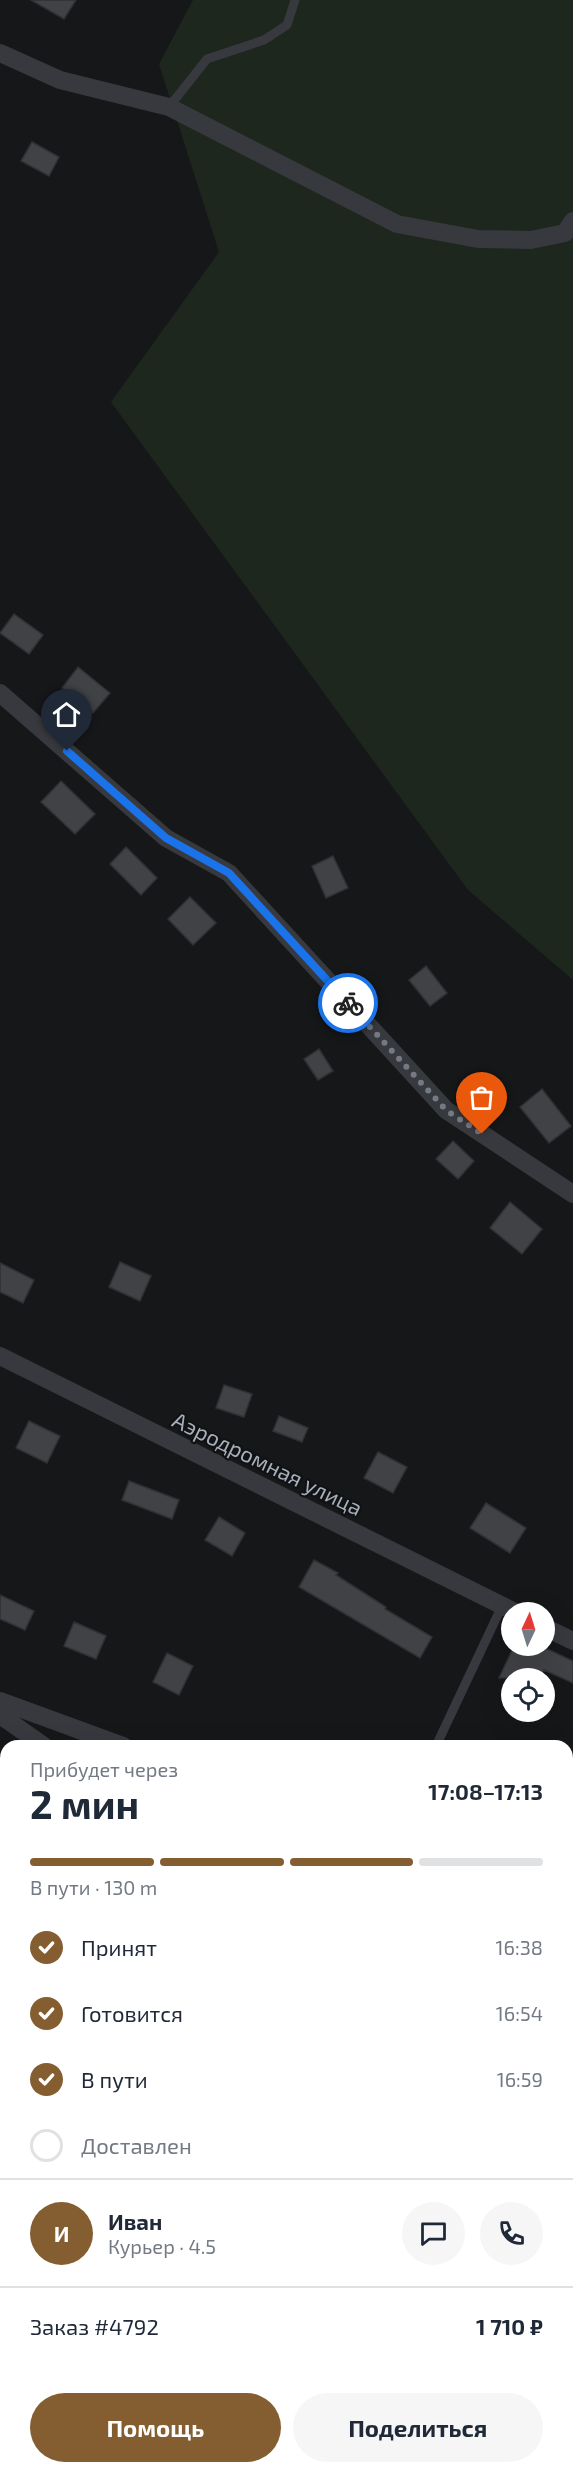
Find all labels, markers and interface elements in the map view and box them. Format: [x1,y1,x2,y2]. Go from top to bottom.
pin [41,689,92,751]
icon: home [50,698,83,731]
courier [318,973,378,1033]
icon: bike [332,987,365,1020]
pin [456,1072,507,1134]
icon: bag [465,1081,498,1114]
street label: Аэродромная улица [168,1406,367,1521]
north arrow [501,1602,555,1656]
map controls [501,1602,555,1722]
button: locate [501,1668,555,1722]
text: Прибудет через [30,1757,178,1781]
text: 17:08–17:13 [428,1778,543,1804]
text: 2 мин [30,1780,139,1827]
text: В пути · 130 m [30,1875,157,1899]
icon: check [30,1931,63,1964]
text: Принят [81,1934,157,1960]
text: 16:38 [496,1935,543,1959]
icon: check [30,1997,63,2030]
text: Готовится [81,2000,183,2026]
text: 16:54 [496,2001,543,2025]
icon: check [30,2063,63,2096]
text: В пути [81,2066,148,2092]
text: 16:59 [497,2067,543,2091]
text: Доставлен [81,2132,192,2158]
button: chat [402,2202,465,2265]
button: phone [480,2202,543,2265]
text: Иван [108,2208,162,2234]
text: И [54,2220,69,2246]
text: Курьер · 4.5 [108,2234,216,2258]
text: Заказ #4792 [30,2313,159,2339]
text: 1 710 ₽ [476,2313,543,2339]
button: Помощь [30,2393,281,2462]
button: Поделиться [293,2393,543,2462]

